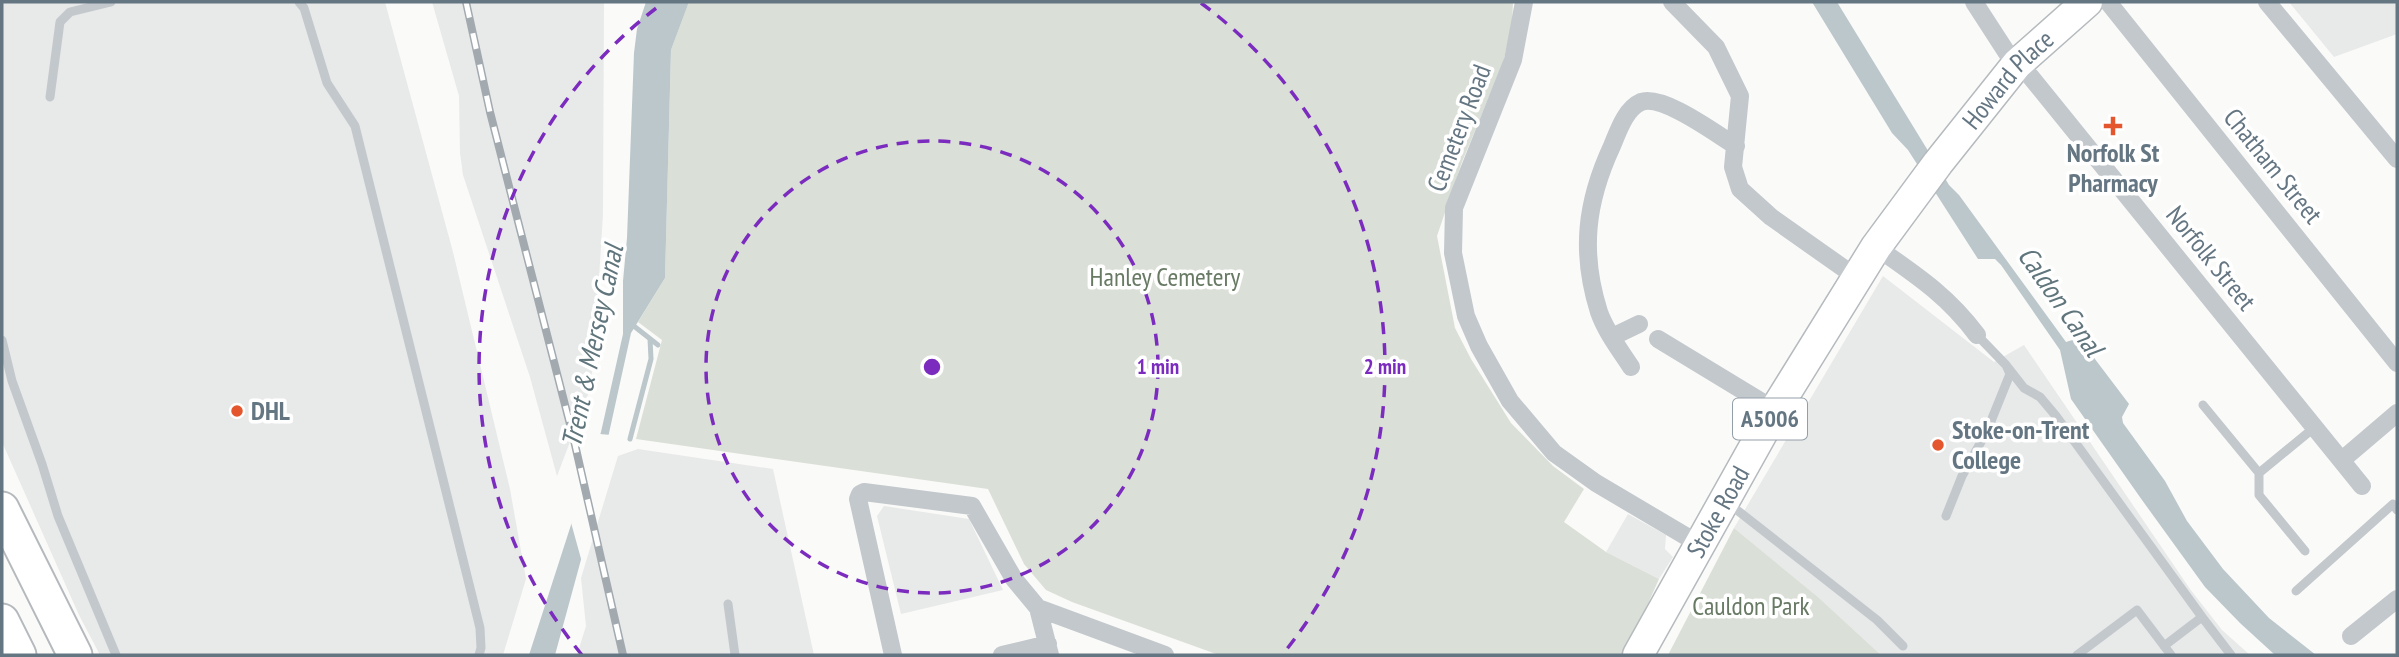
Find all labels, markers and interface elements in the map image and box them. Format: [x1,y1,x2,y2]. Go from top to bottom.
street label: Howard Place [1955,22,2060,135]
street label: Cemetery Road [1419,60,1498,196]
street label: Chatham Street [2217,101,2330,230]
marker: Norfolk St Pharmacy [2105,118,2121,134]
place label: Norfolk St Pharmacy [2067,136,2160,199]
street label: Norfolk Street [2159,199,2264,317]
water label: Caldon Canal [2010,238,2114,365]
water label: Trent & Mersey Canal [552,239,632,451]
park label: Hanley Cemetery [1090,260,1241,293]
text: 1 min [1137,353,1179,380]
text: 2 min [1364,353,1406,380]
centre of rings [920,355,944,379]
place label: DHL [251,394,290,427]
road number: A5006 [1733,398,1807,440]
marker: DHL [229,403,245,419]
place label: Stoke-on-Trent College [1952,413,2090,476]
marker: Stoke-on-Trent College [1930,437,1946,453]
street label: Stoke Road [1679,460,1756,563]
park label: Cauldon Park [1692,589,1810,622]

